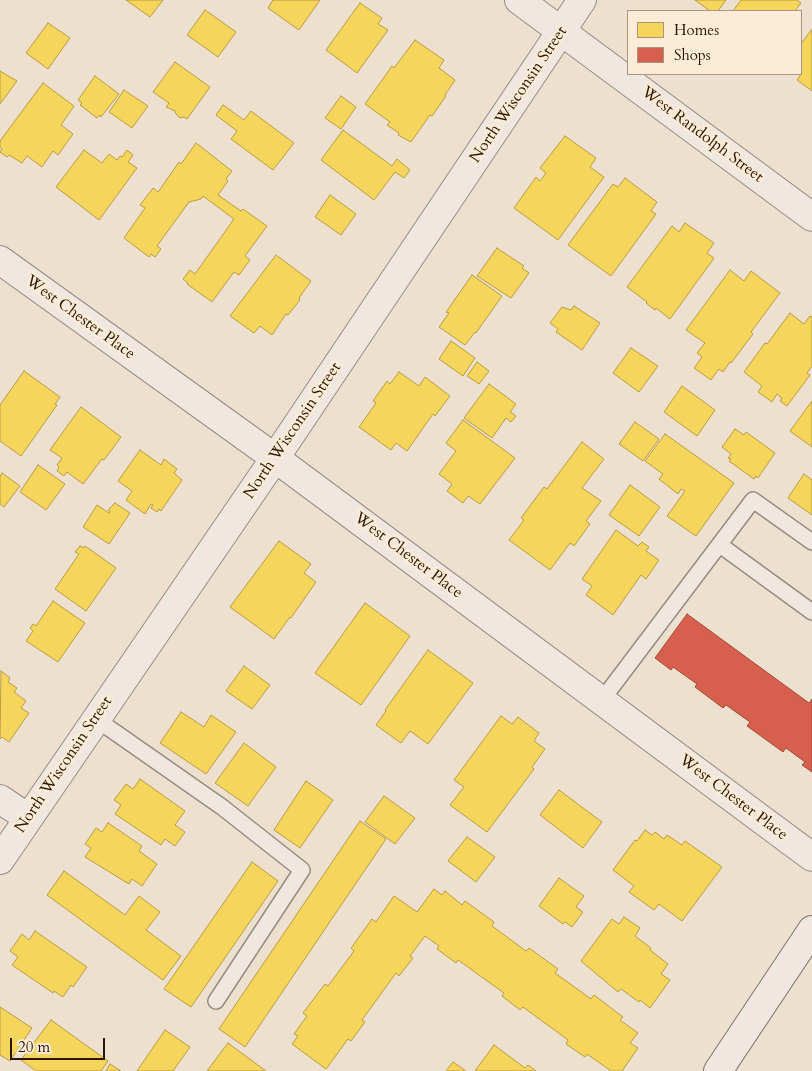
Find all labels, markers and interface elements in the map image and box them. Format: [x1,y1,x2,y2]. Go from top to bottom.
legend [627,10,802,75]
text: Homes [674,20,719,40]
street label: North Wisconsin Street [466,23,572,167]
text: Shops [674,45,711,65]
street label: West Randolph Street [637,83,767,187]
street label: West Chester Place [21,272,139,364]
street label: North Wisconsin Street [240,359,346,503]
street label: West Chester Place [350,509,466,603]
street label: North Wisconsin Street [11,693,117,837]
street label: West Chester Place [675,751,791,845]
scale bar [12,1028,108,1060]
text: 20 m [18,1037,50,1057]

